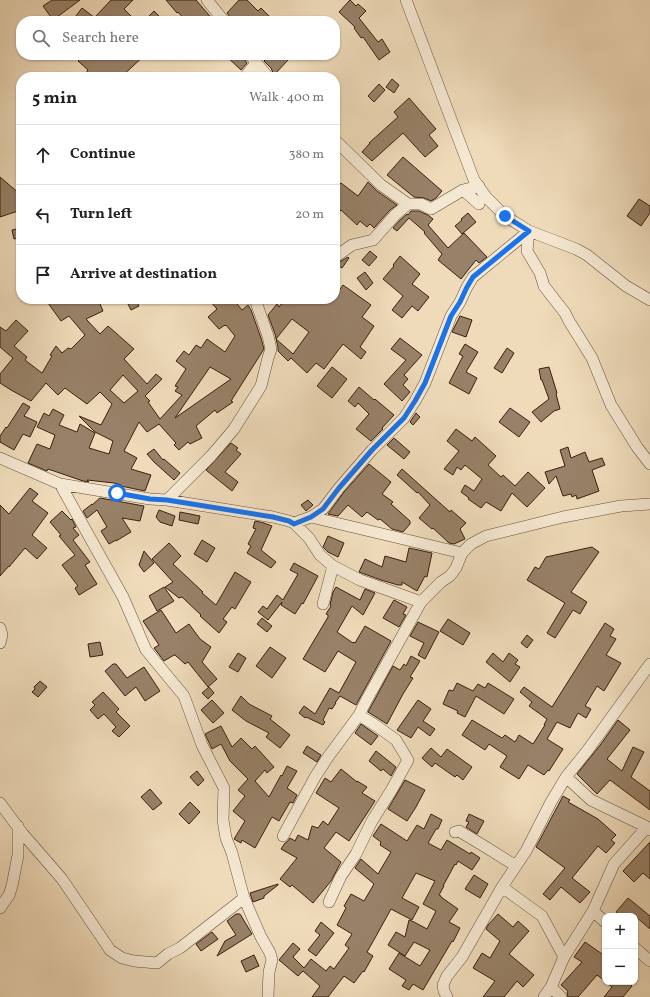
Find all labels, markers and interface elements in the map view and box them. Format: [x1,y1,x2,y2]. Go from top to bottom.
search box [16,16,340,60]
icon: search [30,27,52,49]
text: Search here [62,28,139,49]
text: 5 min [32,87,77,110]
text: Walk · 400 m [249,89,324,107]
icon: ahead [32,144,54,166]
text: Continue [70,144,135,165]
text: 380 m [289,146,324,164]
icon: left [32,204,54,226]
text: Turn left [70,204,132,225]
text: 20 m [295,206,324,224]
route end [496,207,514,225]
icon: arrive [32,264,54,286]
text: Arrive at destination [70,264,217,285]
route start [108,484,126,502]
map controls [602,913,638,985]
button: + [602,913,638,949]
button: − [602,949,638,985]

